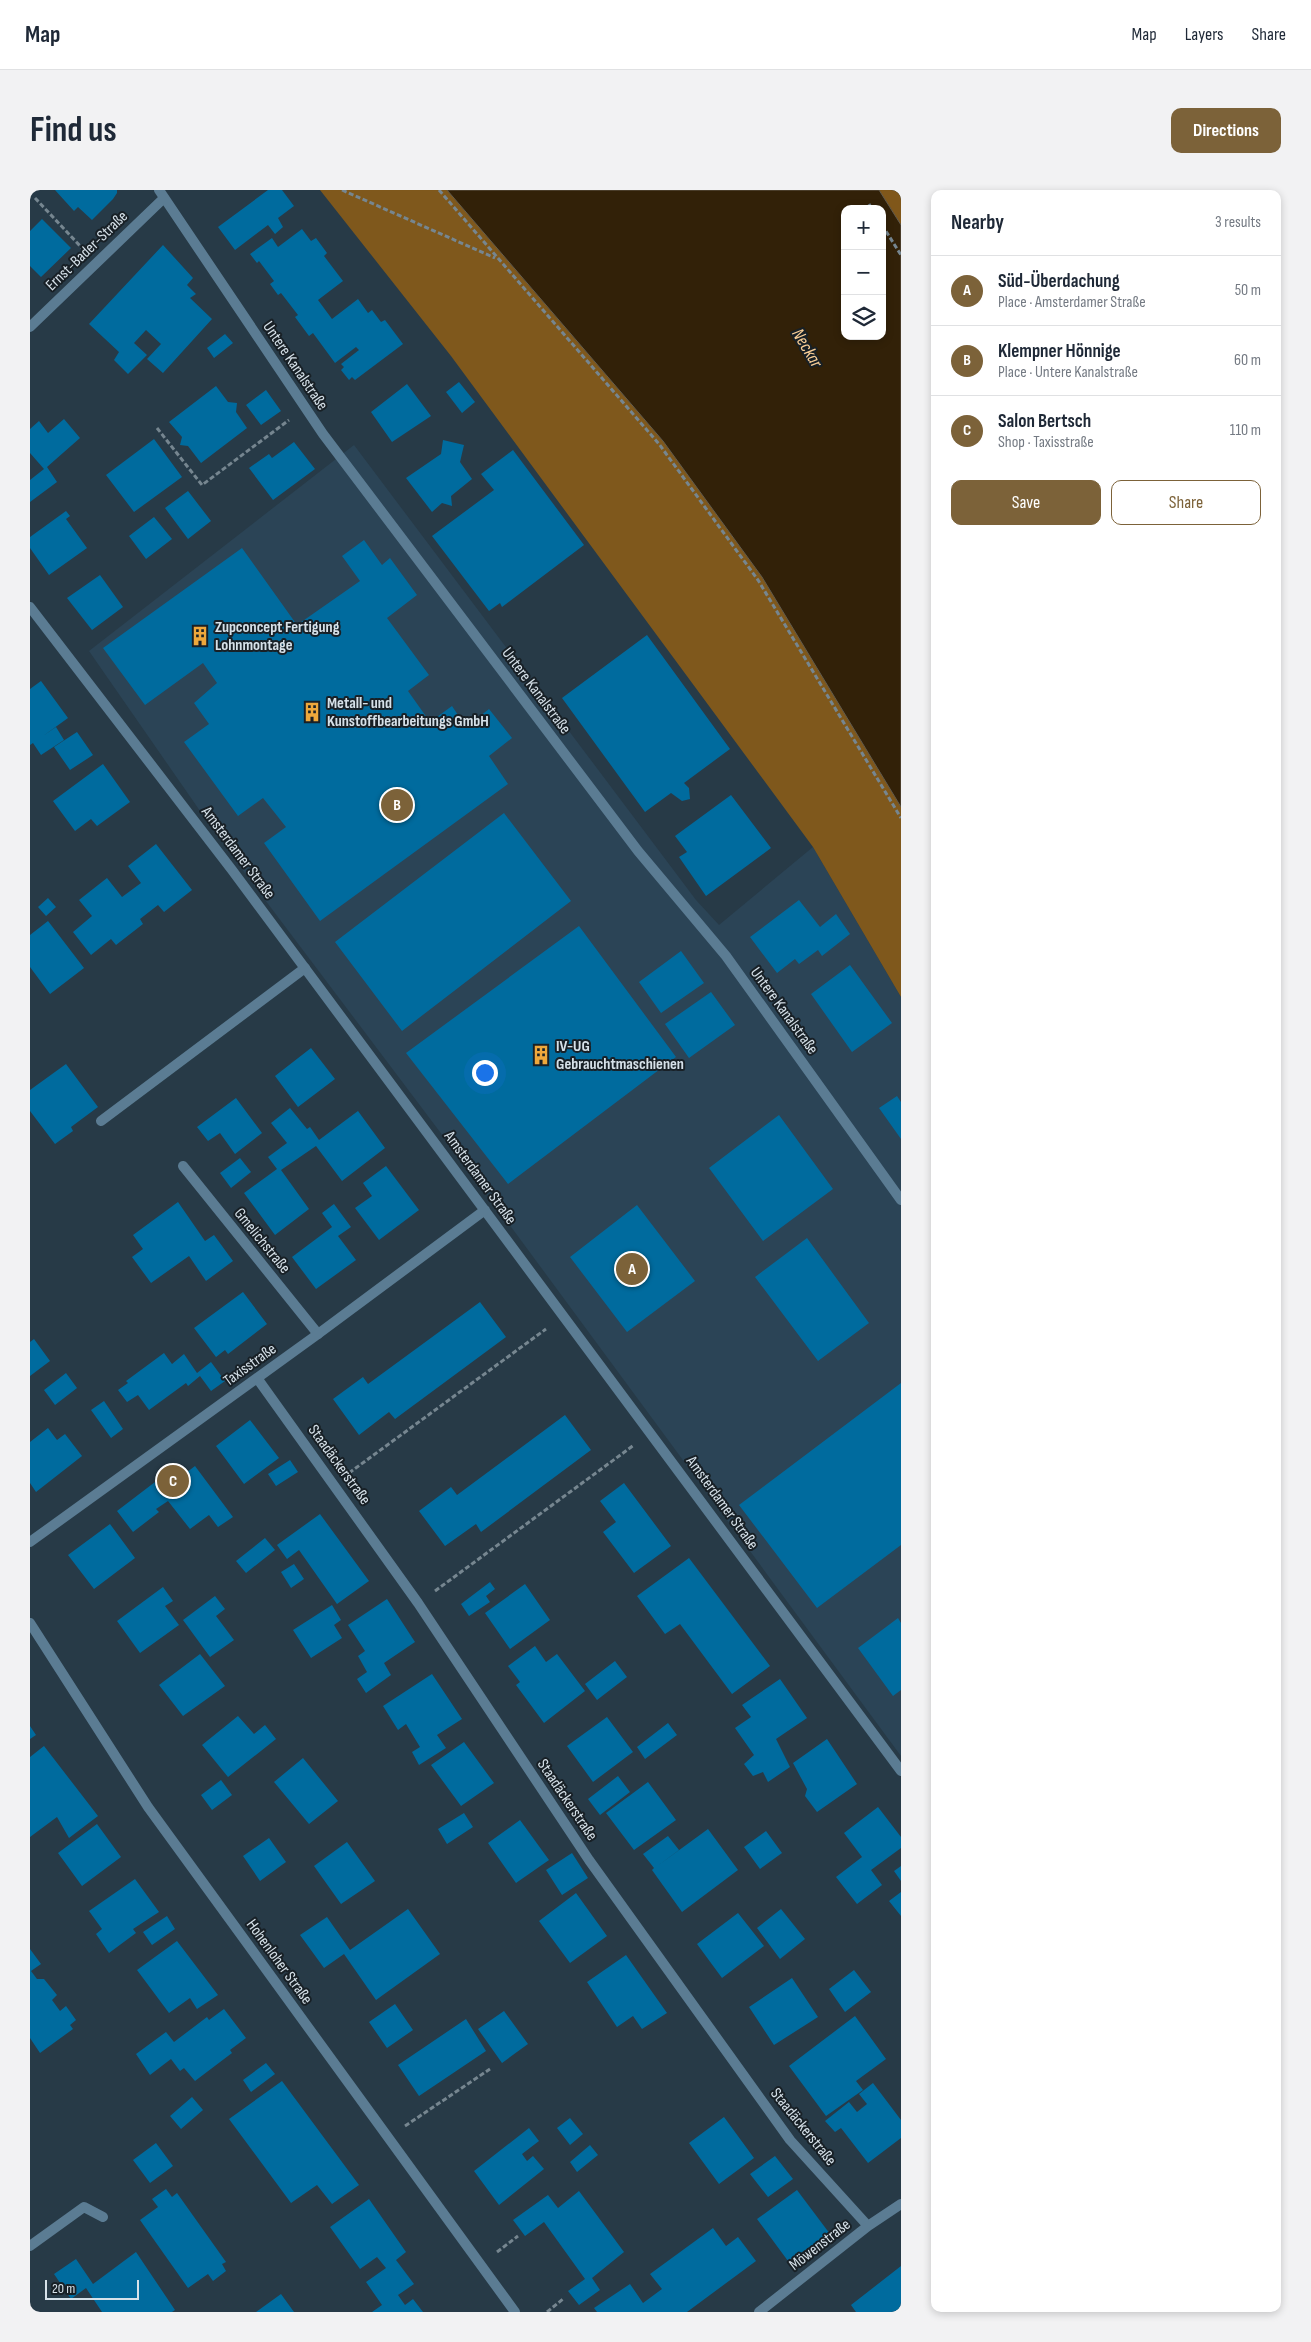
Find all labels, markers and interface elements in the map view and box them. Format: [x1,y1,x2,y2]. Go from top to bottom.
text: Map [25,20,60,49]
text: Map [1132,24,1157,45]
text: Layers [1185,24,1224,45]
text: Share [1252,24,1286,45]
button: Directions [1171,108,1281,153]
text: Find us [30,109,117,152]
map controls [841,205,886,340]
button: + [841,205,886,250]
street label: Ernst-Bader-Straße [42,207,132,295]
text: Nearby [951,210,1004,235]
text: 3 results [1215,213,1261,232]
button: − [841,250,886,295]
text: Süd-Überdachung [998,270,1120,293]
text: A [963,281,971,300]
text: 50 m [1235,281,1261,300]
text: Place · Amsterdamer Straße [998,293,1146,312]
button: layers [841,295,886,340]
street label: Untere Kanalstraße [258,318,332,414]
water label: Neckar [787,325,827,372]
text: Klempner Hönnige [998,340,1121,363]
text: B [963,351,971,370]
text: 60 m [1234,351,1261,370]
text: Place · Untere Kanalstraße [998,363,1138,382]
text: Salon Bertsch [998,410,1091,433]
text: C [963,421,971,440]
text: 110 m [1230,421,1261,440]
text: Shop · Taxisstraße [998,433,1094,452]
button: Save [951,480,1101,525]
button: Share [1111,480,1261,525]
place label: Zupconcept Fertigung Lohnmontage [215,618,340,655]
building icon: Zupconcept Fertigung Lohnmontage [189,625,211,647]
street label: Untere Kanalstraße [497,644,575,738]
place label: Metall- und Kunstoffbearbeitungs GmbH [327,694,489,731]
building icon: Metall- und Kunstoffbearbeitungs GmbH [301,701,323,723]
pin: B [381,786,413,824]
street label: Amsterdamer Straße [196,802,279,903]
street label: Untere Kanalstraße [746,964,822,1058]
place label: IV-UG Gebrauchtmaschienen [556,1037,684,1074]
building icon: IV-UG Gebrauchtmaschienen [530,1044,552,1066]
your location [472,1060,498,1086]
street label: Amsterdamer Straße [439,1127,520,1228]
street label: Gmelichstraße [230,1205,294,1277]
pin: A [616,1250,648,1288]
street label: Taxisstraße [220,1340,280,1390]
street label: Staadäckerstraße [304,1421,374,1509]
street label: Amsterdamer Straße [681,1452,762,1553]
pin: C [157,1462,189,1500]
street label: Staadäckerstraße [533,1756,601,1844]
street label: Hohenloher Straße [242,1916,316,2008]
street label: Staadäckerstraße [766,2084,840,2170]
street label: Möwenstraße [786,2215,854,2275]
scale bar [45,2277,139,2300]
text: 20 m [52,2280,75,2297]

